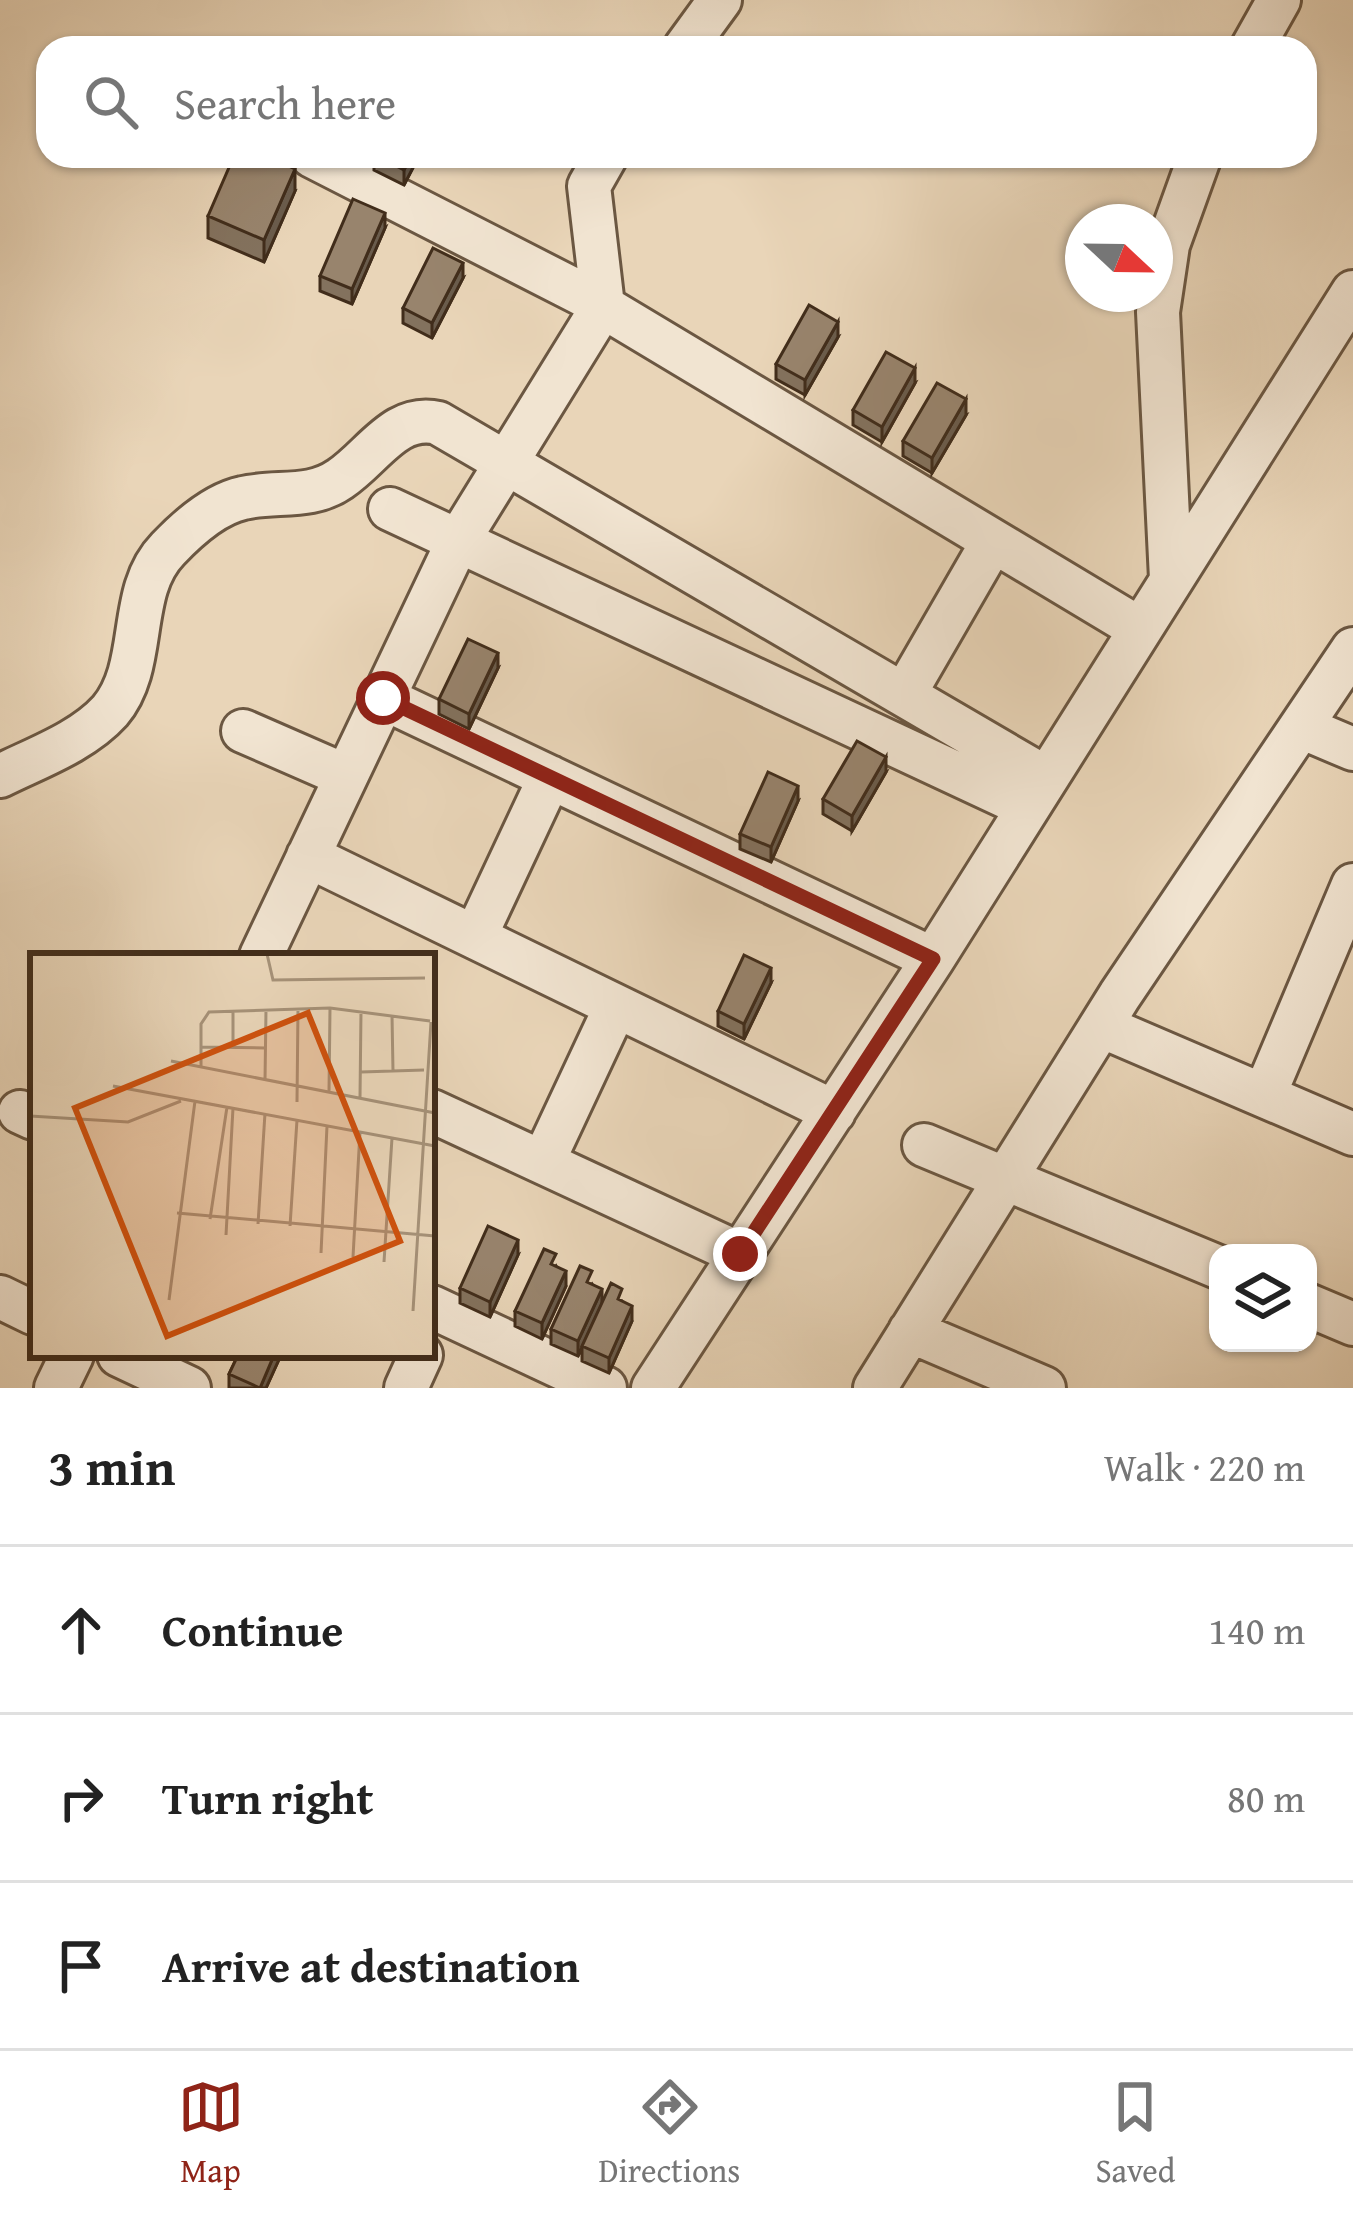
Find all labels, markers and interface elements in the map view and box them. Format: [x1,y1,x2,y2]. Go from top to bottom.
search box [36,36,1317,168]
icon: search [78,69,144,135]
text: Search here [174,70,396,135]
north arrow [1065,204,1173,312]
route start [356,671,410,725]
inset map [30,953,435,1358]
route end [713,1227,767,1281]
map controls [1209,1244,1317,1352]
button: layers [1209,1244,1317,1352]
text: 3 min [48,1429,175,1504]
text: Walk · 220 m [1104,1438,1305,1495]
icon: ahead [48,1597,114,1663]
text: Continue [162,1597,343,1662]
text: 140 m [1208,1601,1305,1658]
icon: right [48,1765,114,1831]
text: Turn right [162,1765,374,1830]
text: 80 m [1227,1769,1305,1826]
icon: arrive [48,1933,114,1999]
text: Arrive at destination [162,1933,580,1998]
tab: Map [178,2074,244,2194]
tab: Directions [599,2074,740,2194]
tab: Saved [1096,2074,1175,2194]

